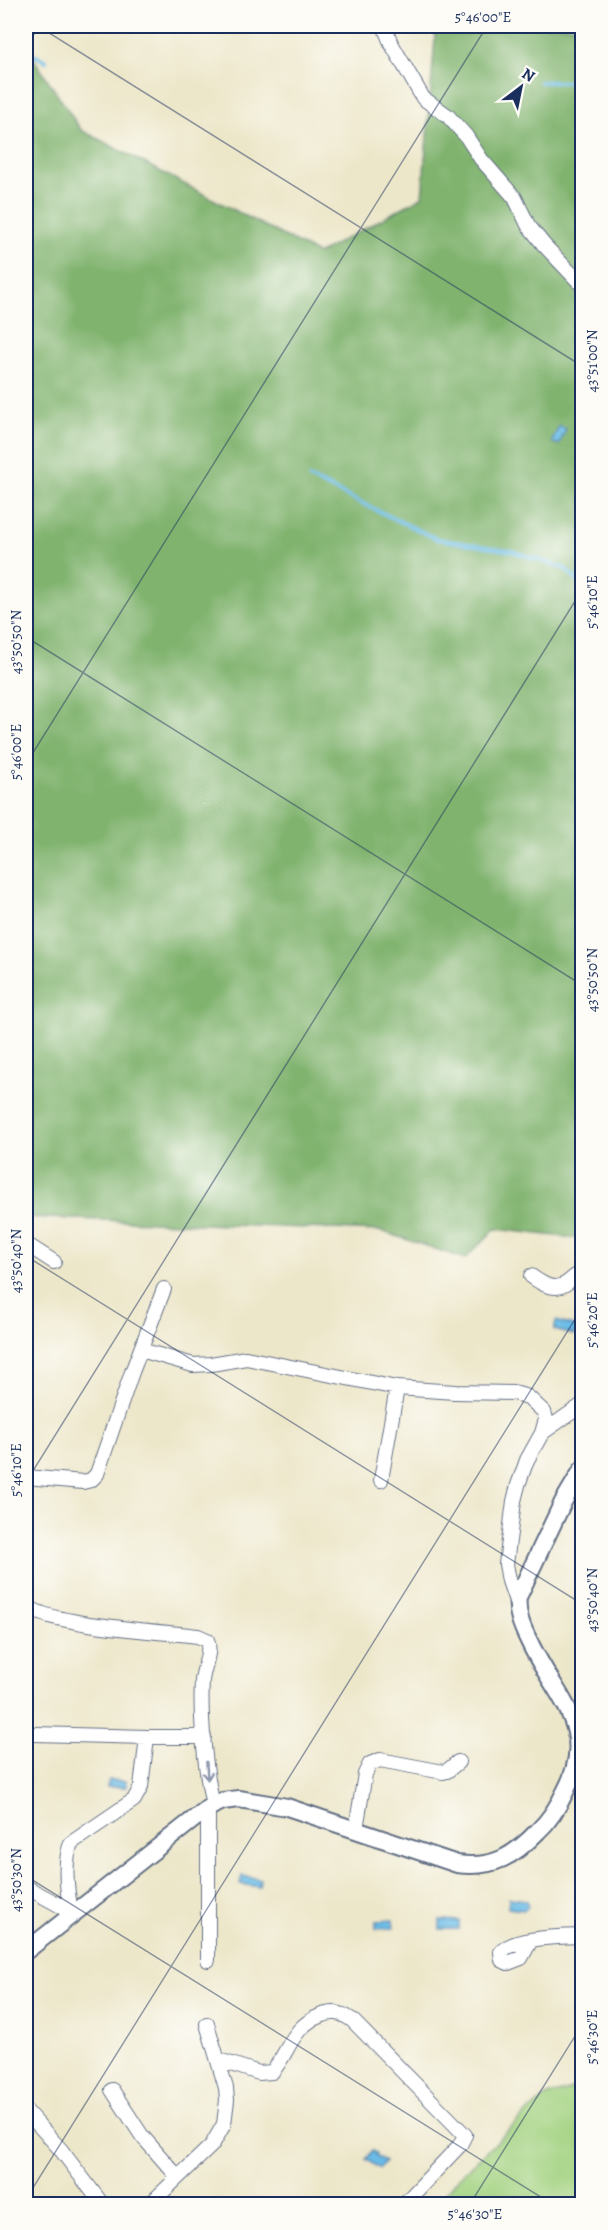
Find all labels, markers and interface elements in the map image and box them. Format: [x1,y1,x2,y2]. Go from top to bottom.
text: 5°46'00"E [455,7,511,27]
north arrow [491,57,551,117]
text: N [518,63,539,88]
text: 43°51'00"N [582,329,602,393]
text: 5°46'10"E [582,575,602,629]
text: 43°50'50"N [6,610,26,674]
text: 5°46'00"E [6,724,26,780]
text: 43°50'50"N [582,948,602,1012]
text: 43°50'40"N [6,1228,26,1293]
text: 5°46'20"E [582,1292,602,1348]
text: 5°46'10"E [6,1443,26,1497]
text: 43°50'40"N [582,1567,602,1632]
one-way arrow [202,1761,213,1781]
text: 43°50'30"N [6,1848,26,1912]
text: 5°46'30"E [582,2010,602,2064]
text: 5°46'30"E [448,2204,502,2224]

